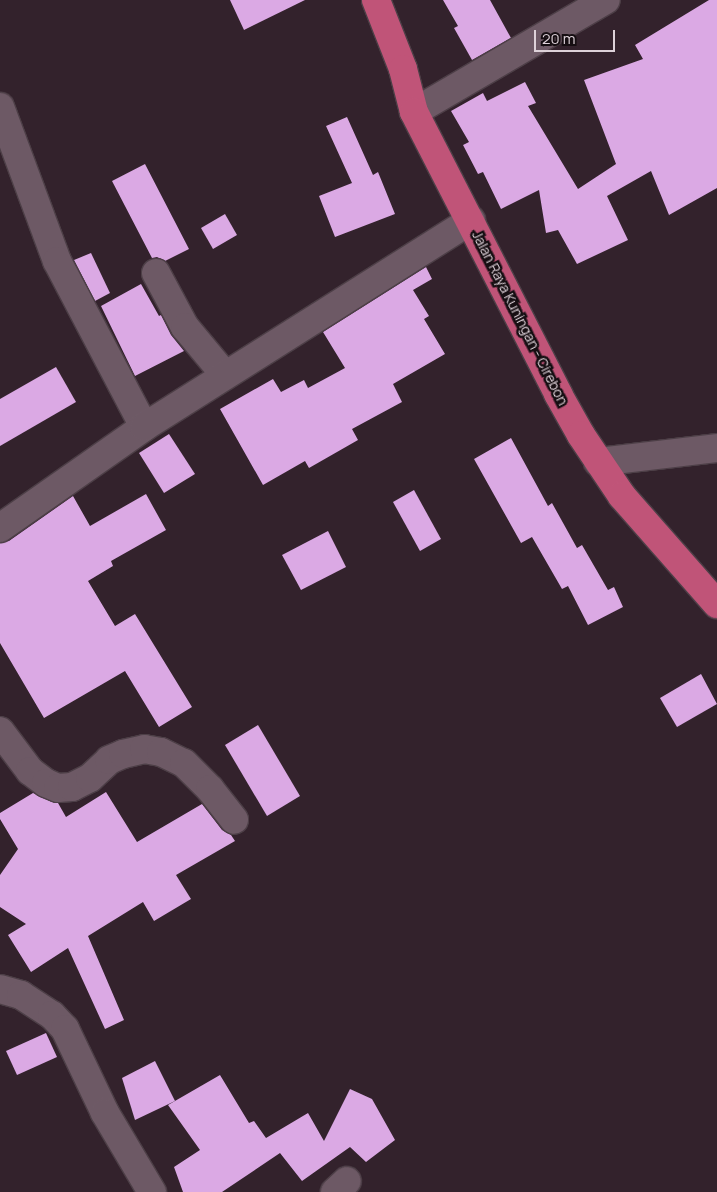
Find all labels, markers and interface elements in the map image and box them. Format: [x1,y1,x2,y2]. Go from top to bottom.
scale bar [537,20,618,52]
text: 20 m [542,28,575,49]
street label: Jalan Raya Kuningan - Cirebon [469,228,571,408]

